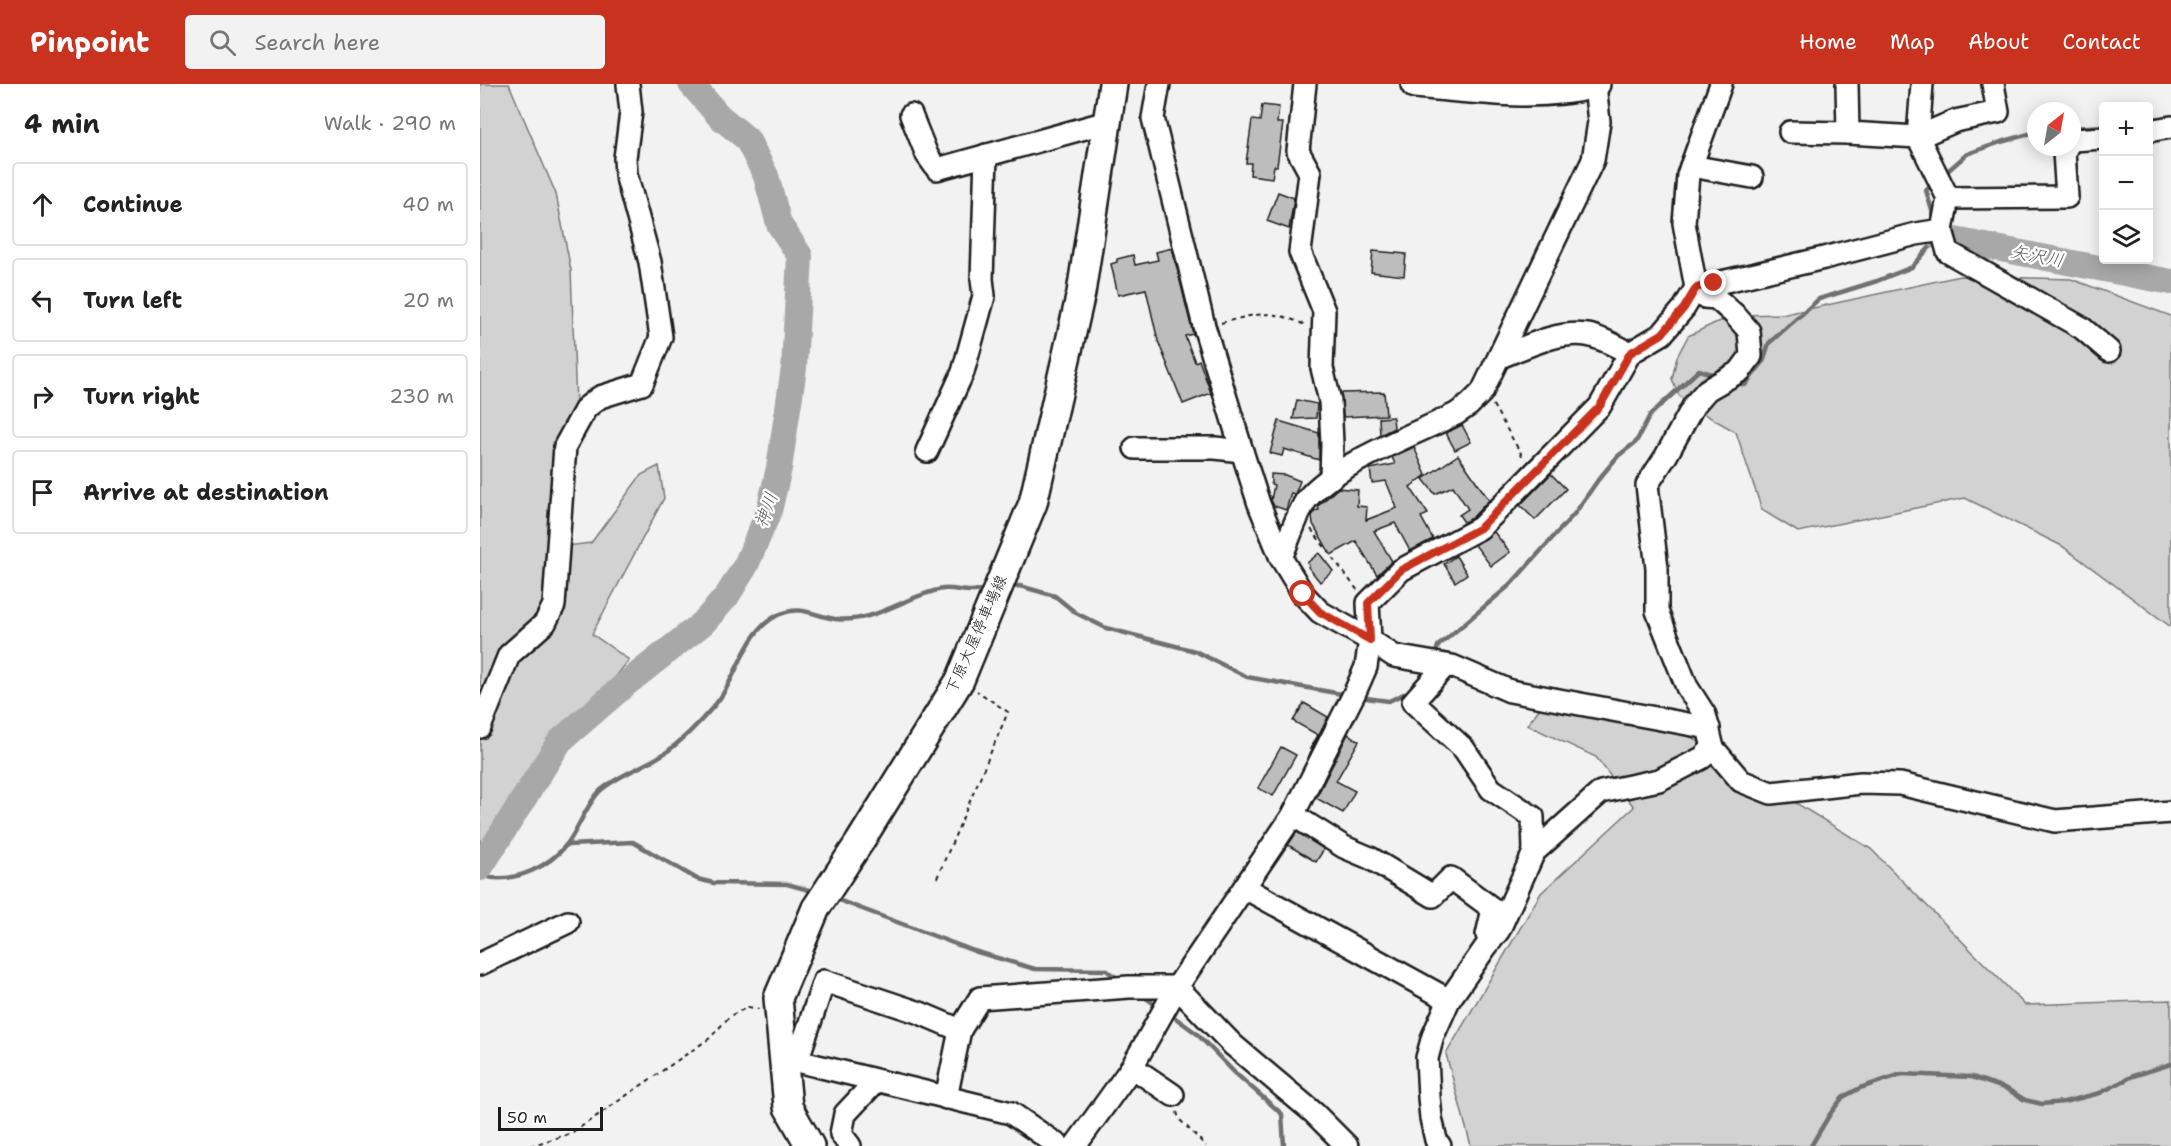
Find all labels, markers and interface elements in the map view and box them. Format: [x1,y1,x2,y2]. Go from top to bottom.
search box [185,15,605,69]
text: Pinpoint [30,23,149,61]
icon: search [206,26,239,59]
text: Search here [254,28,380,57]
text: Home [1799,28,1857,56]
text: Map [1890,28,1935,56]
text: About [1968,28,2029,56]
text: Contact [2062,28,2141,56]
north arrow [2027,102,2081,156]
map controls [2099,102,2153,264]
button: + [2099,102,2153,156]
text: 4 min [24,106,100,141]
text: Walk · 290 m [324,110,456,136]
button: − [2099,156,2153,210]
icon: ahead [26,188,59,221]
text: Continue [83,190,183,219]
text: 40 m [402,191,454,217]
button: layers [2099,210,2153,264]
water label: 矢沢川 [2008,239,2066,273]
route end [1700,269,1726,295]
icon: left [26,284,59,317]
text: Turn left [83,286,182,315]
text: 20 m [403,287,454,313]
icon: right [26,380,59,413]
text: Turn right [83,382,200,411]
text: 230 m [389,383,454,409]
icon: arrive [26,476,59,509]
text: Arrive at destination [83,478,329,507]
water label: 神川 [749,489,783,531]
street label: 下原大屋停車場線 [940,571,1012,697]
route start [1289,580,1315,606]
scale bar [498,1104,603,1132]
text: 50 m [507,1107,547,1128]

